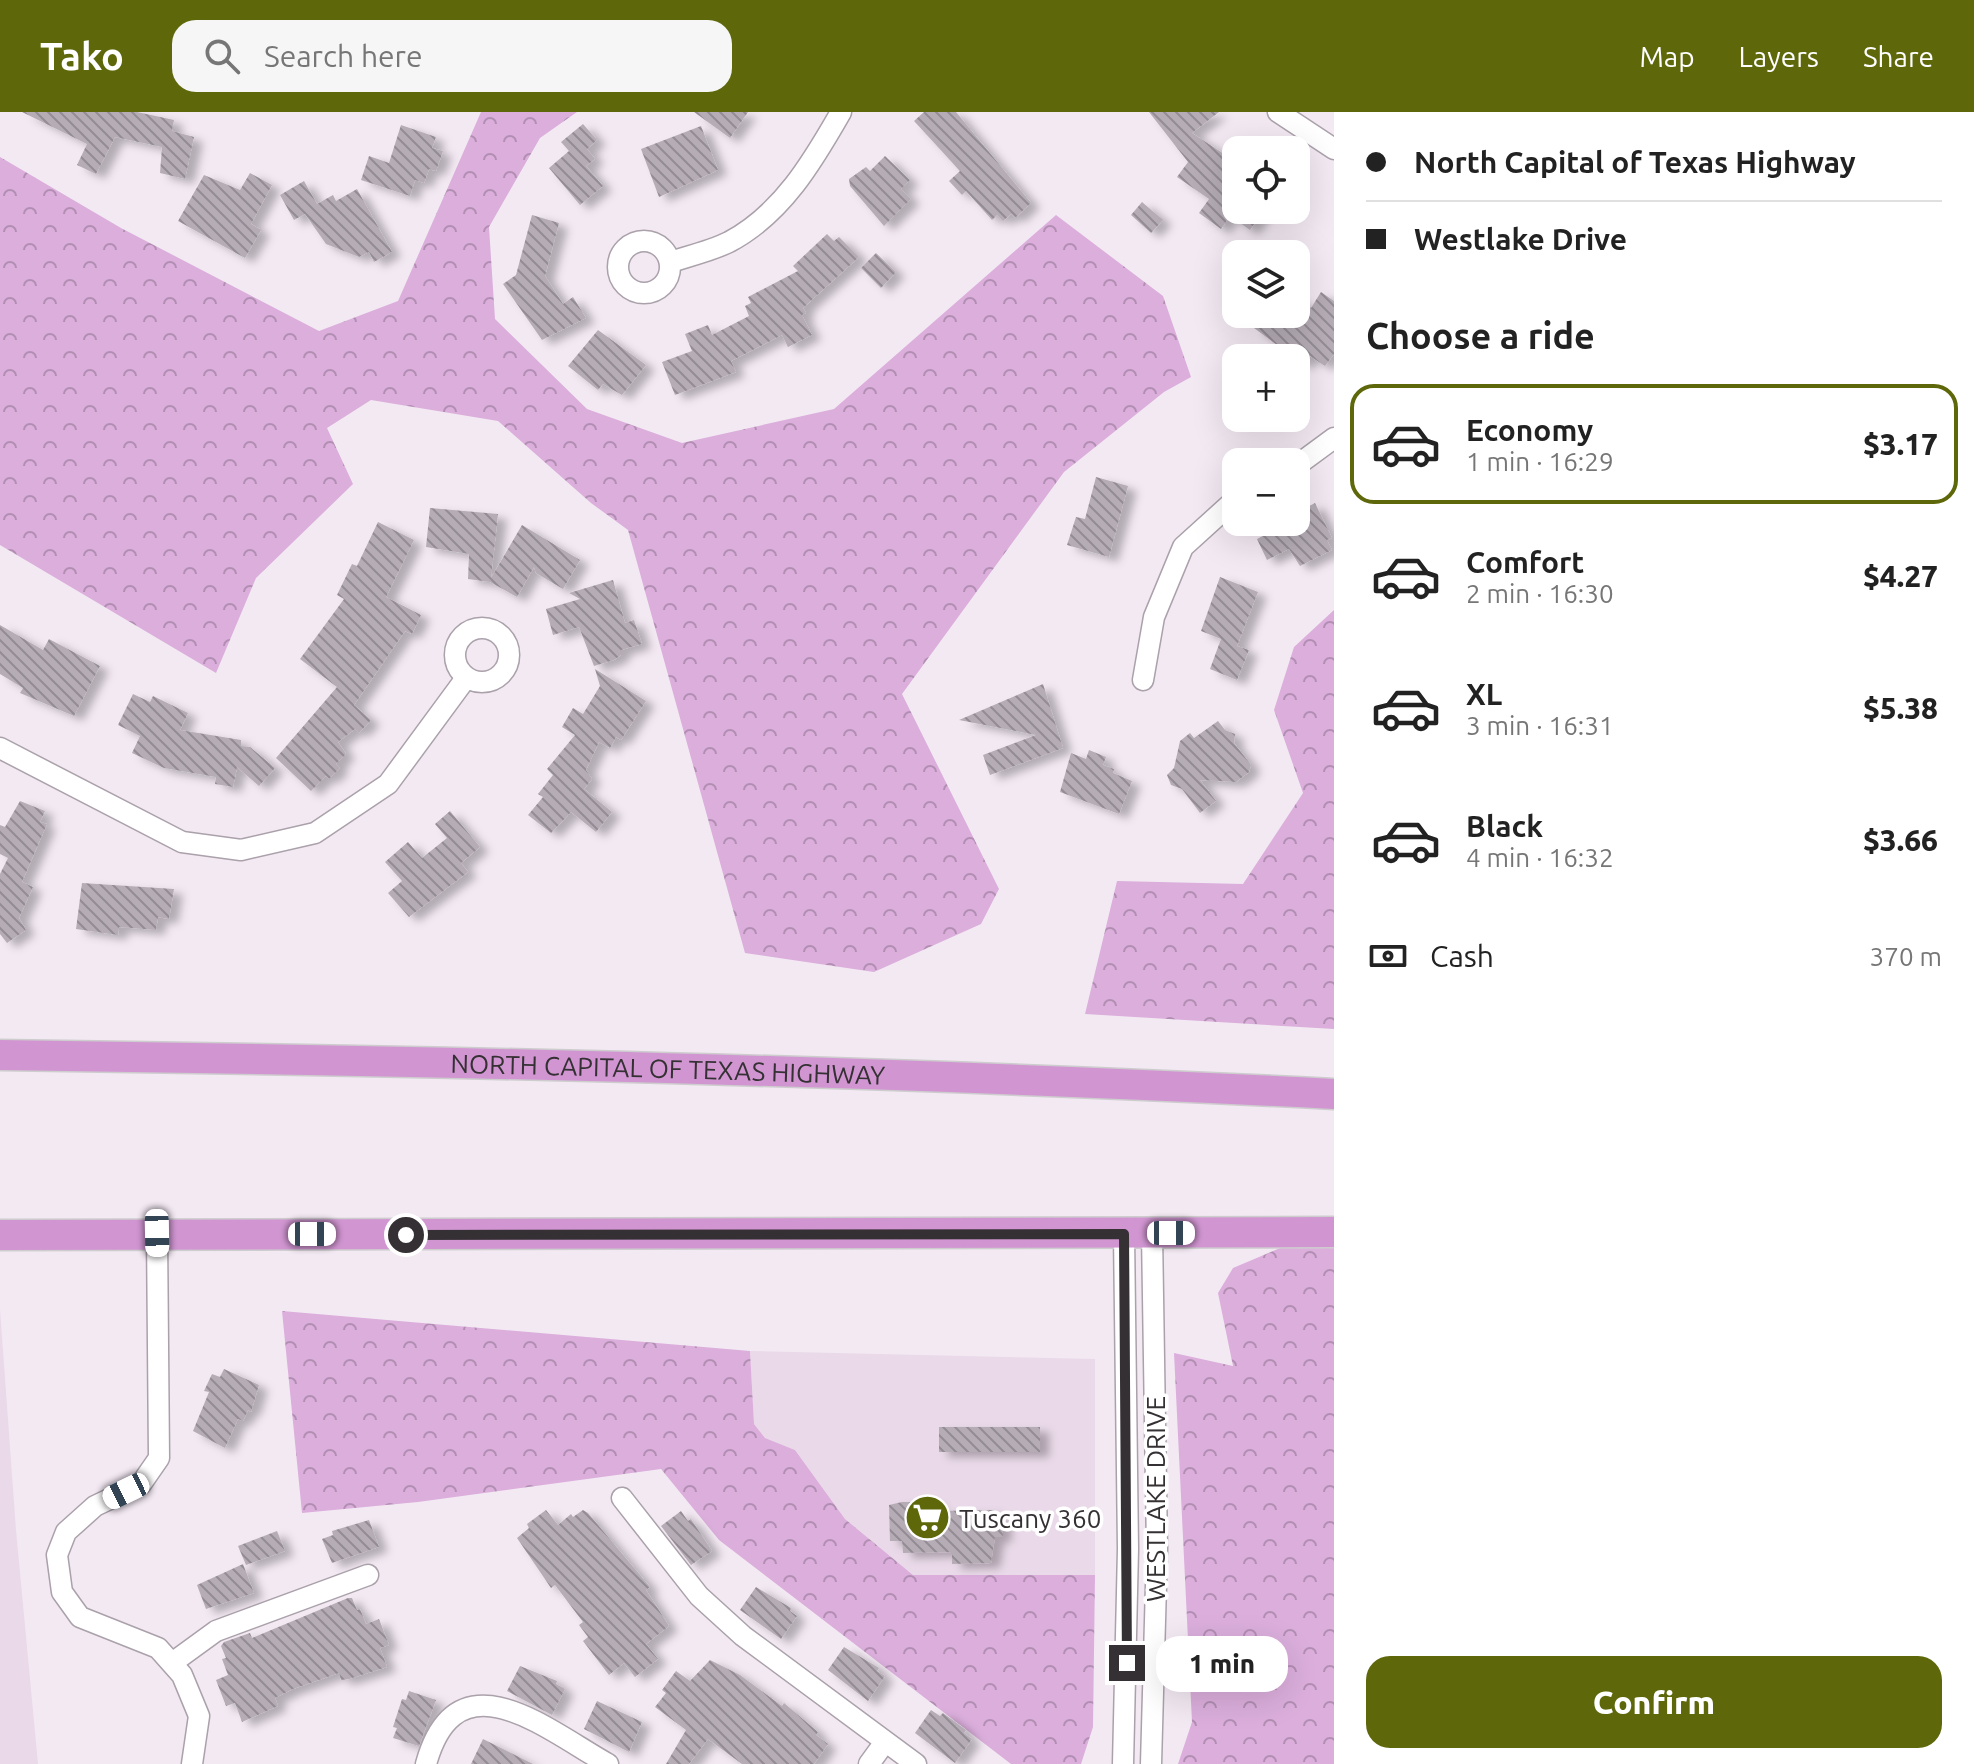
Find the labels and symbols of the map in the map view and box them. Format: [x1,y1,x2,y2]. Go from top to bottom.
street label: NORTH CAPITAL OF TEXAS HIGHWAY [450,1048,886,1089]
car [145,1209,169,1257]
route start [388,1217,424,1253]
car [1147,1221,1195,1245]
car [288,1222,336,1246]
street label: WESTLAKE DRIVE [1141,1396,1170,1602]
car [99,1470,153,1512]
supermarket icon: Tuscany 360 [904,1494,952,1542]
place label: Tuscany 360 [959,1504,1101,1533]
callout: 1 min [1155,1635,1287,1691]
route end [1109,1645,1145,1681]

